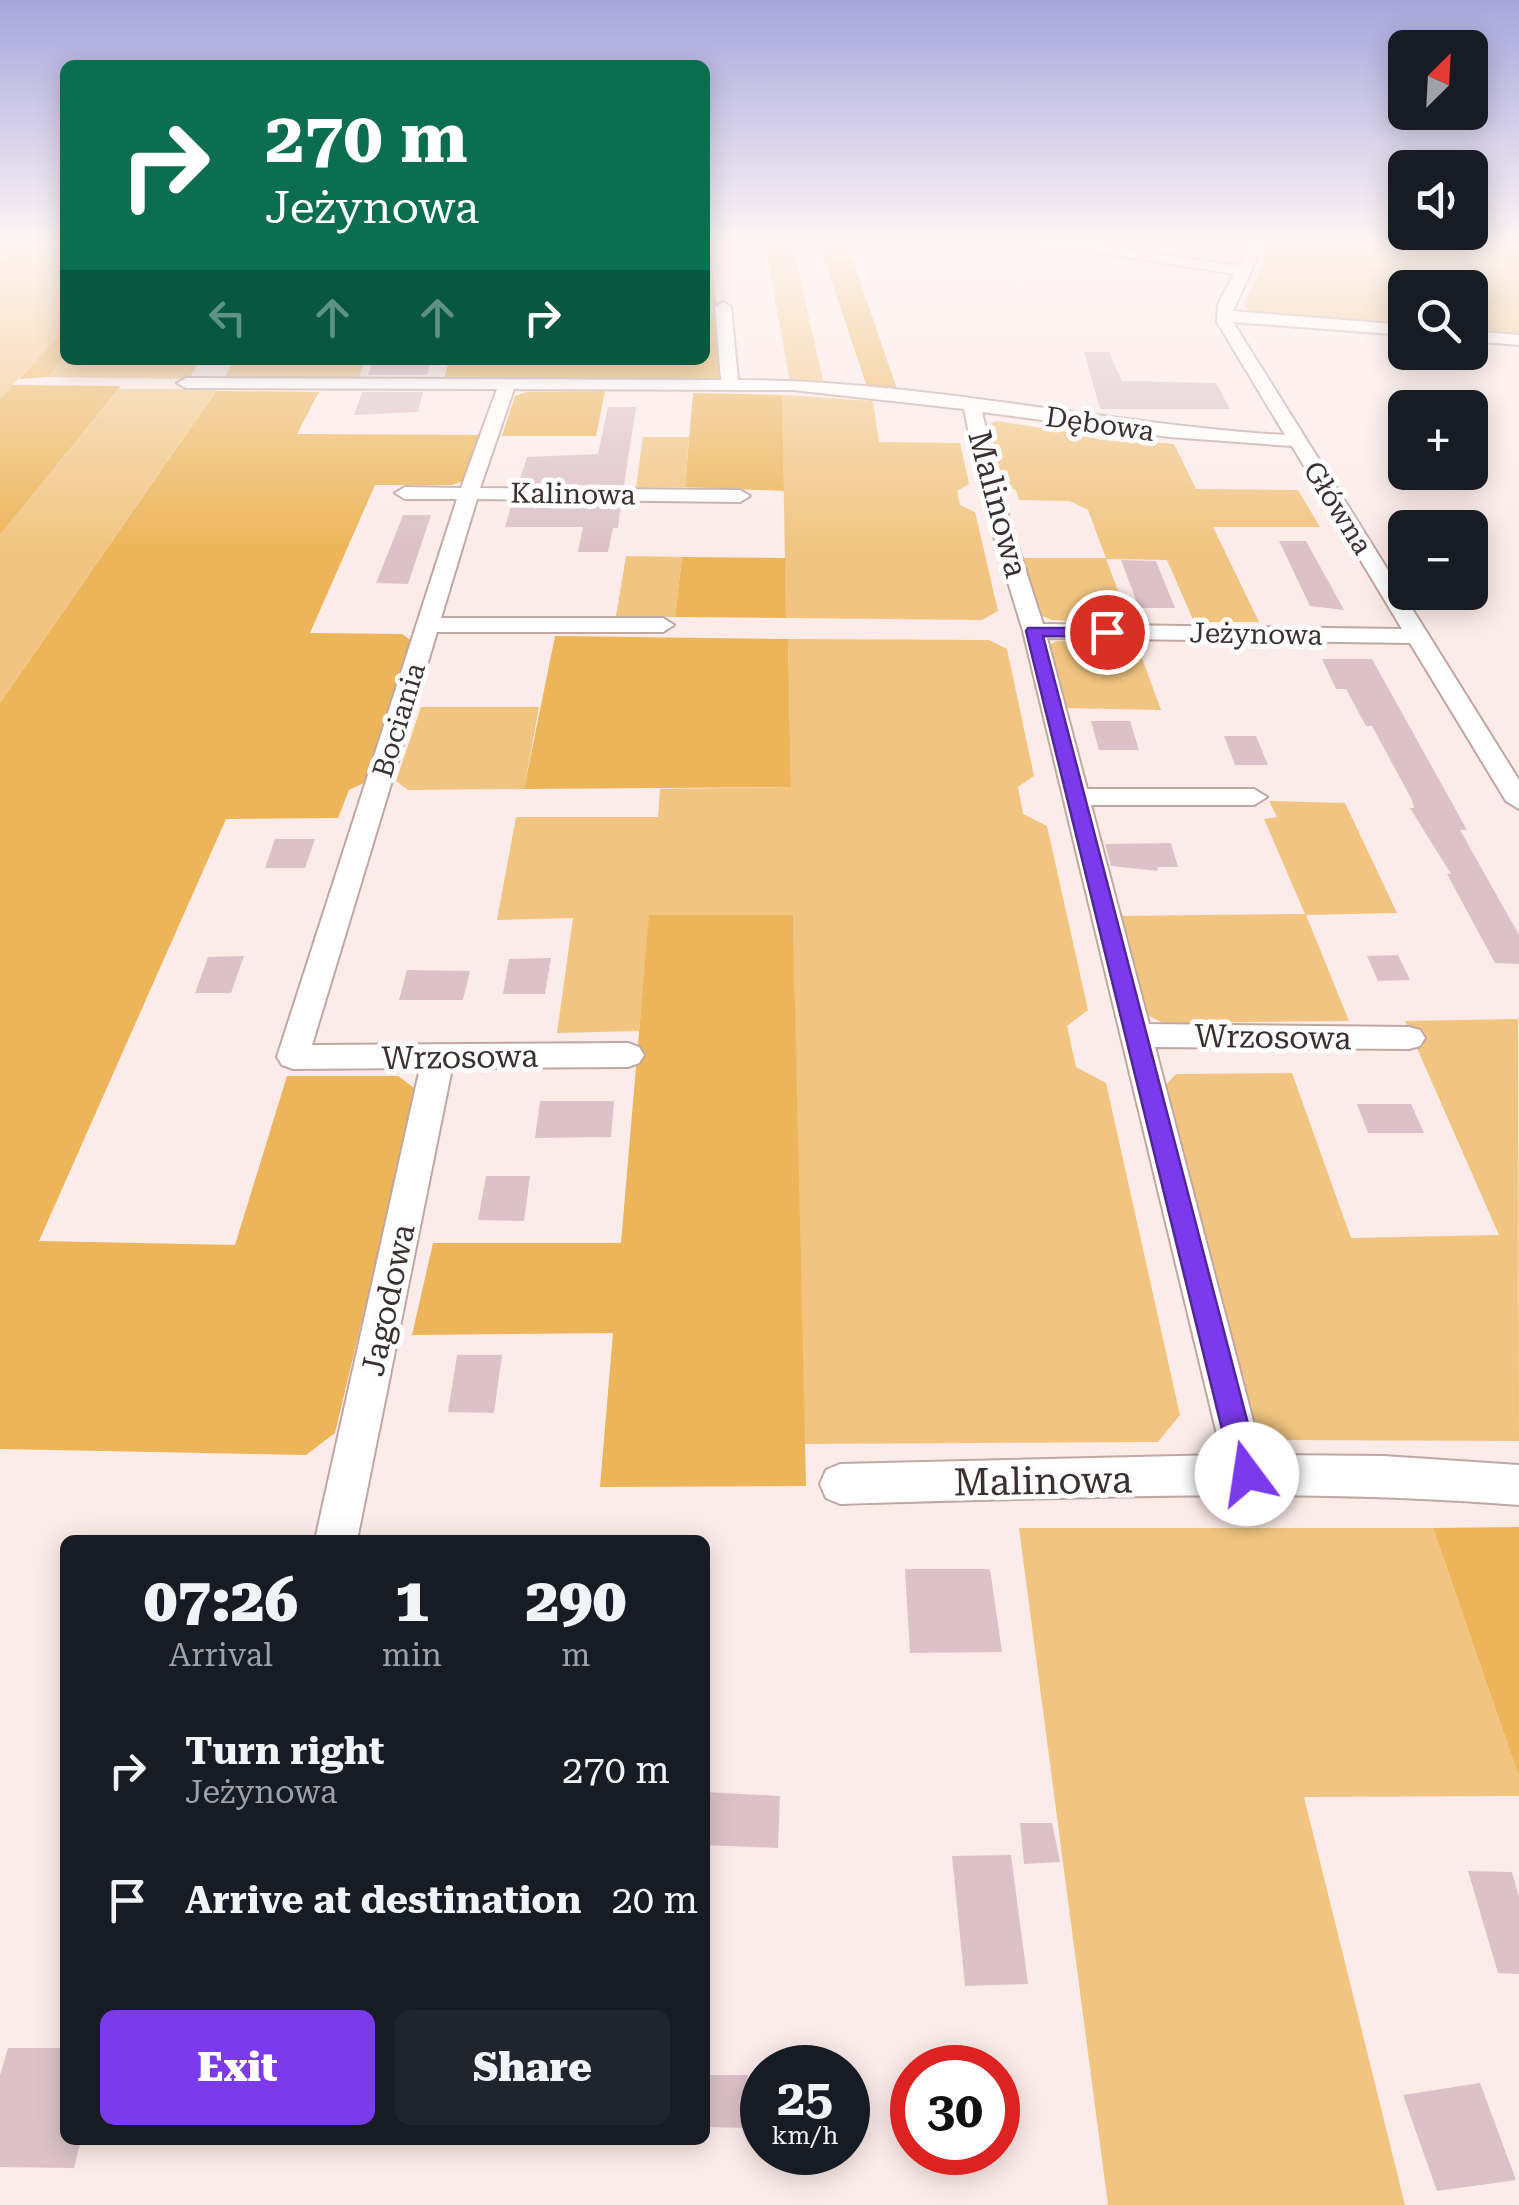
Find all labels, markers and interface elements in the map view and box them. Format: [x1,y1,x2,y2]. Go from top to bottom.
north arrow [1388,30,1488,130]
map controls [1388,30,1488,610]
text: 270 m [265,97,468,179]
icon: right [100,100,230,230]
button: sound [1388,150,1488,250]
text: Jeżynowa [265,181,479,234]
button: search [1388,270,1488,370]
icon: left [200,290,255,345]
icon: ahead [305,290,360,345]
icon: ahead [410,290,465,345]
icon: right [515,290,570,345]
button: + [1388,390,1488,490]
street label: Dębowa [1043,400,1157,448]
street label: Malinowa [960,426,1036,582]
street label: Główna [1297,455,1379,561]
street label: Kalinowa [510,476,636,512]
button: − [1388,510,1488,610]
pin [1065,590,1150,675]
icon: arrive [1080,605,1135,660]
street label: Jeżynowa [1189,616,1323,652]
street label: Bociania [366,659,432,781]
street label: Wrzosowa [1194,1017,1352,1057]
street label: Wrzosowa [381,1037,539,1077]
street label: Jagodowa [353,1220,423,1380]
position arrow [1195,1422,1299,1526]
street label: Malinowa [953,1457,1133,1505]
text: 07:26 [144,1565,298,1636]
text: 1 [395,1565,429,1636]
text: 290 [525,1565,626,1636]
text: Arrival [169,1636,273,1674]
text: min [382,1636,442,1674]
text: m [561,1636,590,1674]
text: Turn right [185,1729,384,1773]
icon: right [100,1743,155,1798]
text: 270 m [562,1748,670,1792]
text: Jeżynowa [185,1773,337,1811]
icon: arrive [100,1873,155,1928]
text: Arrive at destination [185,1878,581,1922]
text: 20 m [611,1878,698,1922]
button: Exit [100,2010,375,2125]
button: Share [395,2010,670,2125]
speed limit sign: 30 [890,2045,1020,2175]
text: 25 [777,2069,833,2127]
text: km/h [772,2121,838,2150]

